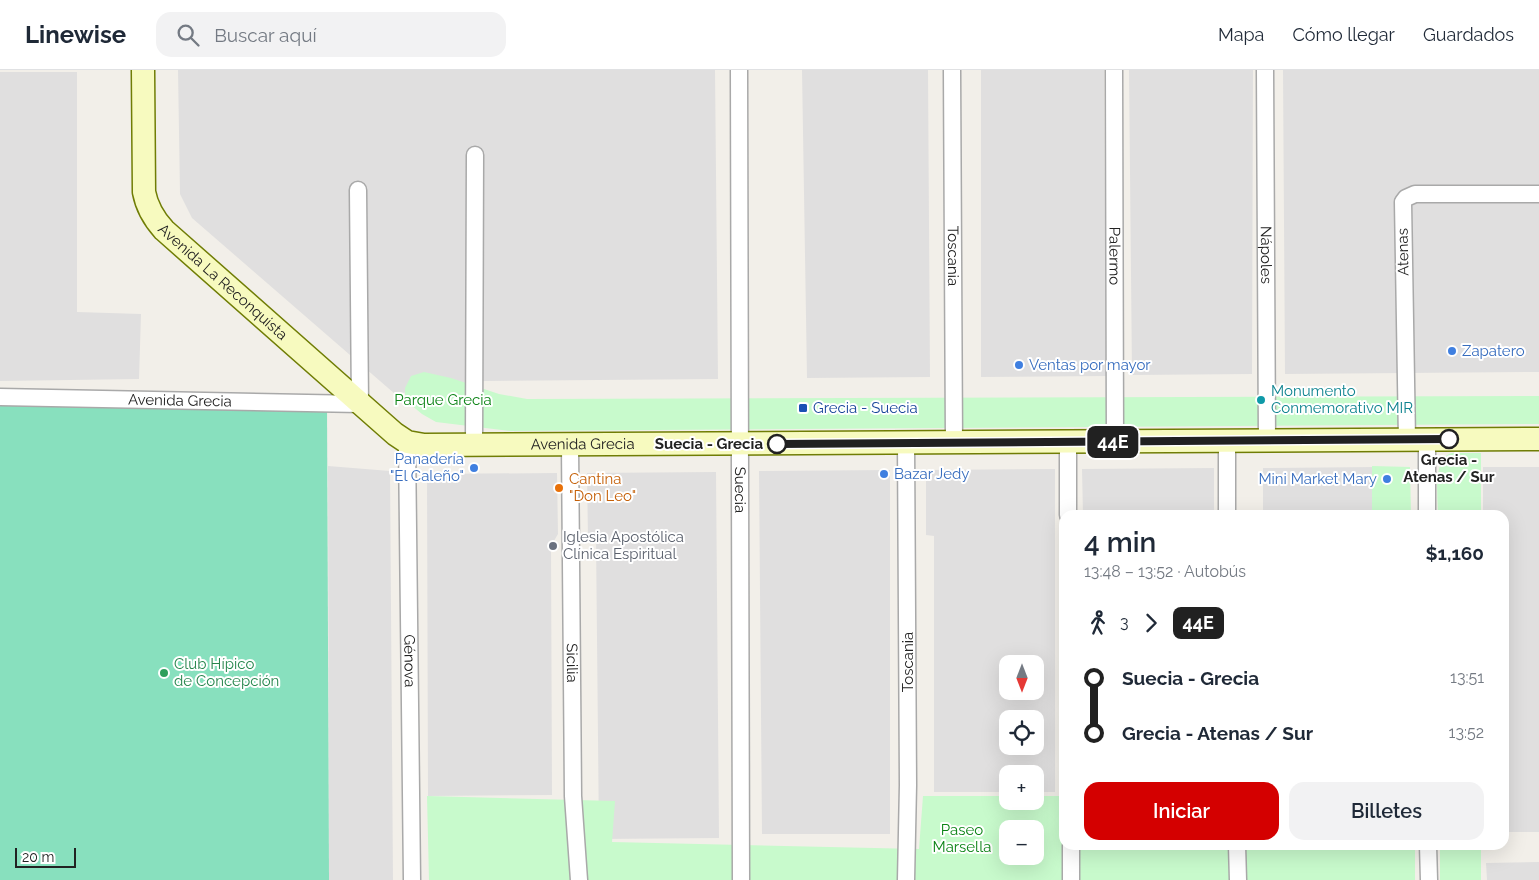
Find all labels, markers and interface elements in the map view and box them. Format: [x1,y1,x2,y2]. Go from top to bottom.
search box [156,12,506,57]
text: Linewise [25,20,126,49]
icon: search [174,21,202,49]
text: Buscar aquí [214,24,317,46]
text: Mapa [1218,24,1264,45]
text: Cómo llegar [1292,24,1395,45]
text: Guardados [1423,24,1514,45]
street label: Avenida La Reconquista [154,220,291,344]
street label: Toscania [944,226,962,286]
street label: Nápoles [1257,226,1275,284]
street label: Palermo [1105,227,1124,285]
street label: Atenas [1394,228,1412,276]
place label: Zapatero [1462,342,1525,360]
marker: Zapatero [1446,345,1458,357]
place label: Ventas por mayor [1029,356,1151,374]
marker: Ventas por mayor [1013,359,1025,371]
place label: Monumento Conmemorativo MIR [1271,382,1413,417]
street label: Avenida Grecia [128,390,232,411]
park label: Parque Grecia [394,391,492,409]
marker: Monumento Conmemorativo MIR [1255,394,1267,406]
place label: Grecia - Suecia [813,399,918,417]
marker: Grecia - Suecia [797,402,809,414]
line badge: 44E [1084,426,1142,458]
marker: Grecia - Atenas / Sur [1439,429,1459,449]
text: 44E [1097,431,1129,452]
marker: Suecia - Grecia [767,434,787,454]
street label: Avenida Grecia [531,435,635,453]
place label: Suecia - Grecia [655,435,763,453]
place label: Panadería "El Caleño" [390,450,464,485]
place label: Grecia - Atenas / Sur [1403,451,1495,486]
marker: Panadería "El Caleño" [468,462,480,474]
place label: Bazar Jedy [894,465,969,483]
street label: Suecia [731,467,749,513]
marker: Bazar Jedy [878,468,890,480]
place label: Cantina "Don Leo" [569,470,636,505]
place label: Mini Market Mary [1258,470,1377,488]
marker: Mini Market Mary [1381,473,1393,485]
marker: Cantina "Don Leo" [553,482,565,494]
text: 4 min [1084,526,1156,559]
place label: Iglesia Apostólica Clínica Espiritual [563,528,684,563]
marker: Iglesia Apostólica Clínica Espiritual [547,540,559,552]
text: $1,160 [1426,542,1484,564]
text: 13:48 – 13:52 · Autobús [1084,562,1246,581]
icon: walk [1084,609,1112,637]
icon: forward [1137,609,1165,637]
text: 44E [1183,612,1214,633]
text: 3 [1120,613,1129,632]
street label: Toscania [899,632,917,692]
street label: Génova [400,634,419,688]
street label: Sicilia [563,643,581,683]
place label: Club Hípico de Concepción [174,655,279,690]
north arrow [999,655,1044,700]
map controls [999,655,1044,865]
marker: Club Hípico de Concepción [158,667,170,679]
text: Suecia - Grecia [1122,667,1259,689]
text: 13:51 [1450,668,1484,687]
button: locate [999,710,1044,755]
text: Grecia - Atenas / Sur [1122,722,1313,744]
text: 13:52 [1449,723,1484,742]
button: + [999,765,1044,810]
button: Iniciar [1084,782,1279,840]
button: Billetes [1289,782,1484,840]
button: − [999,820,1044,865]
park label: Paseo Marsella [933,821,991,856]
scale bar [15,845,76,868]
text: 20 m [22,849,54,865]

